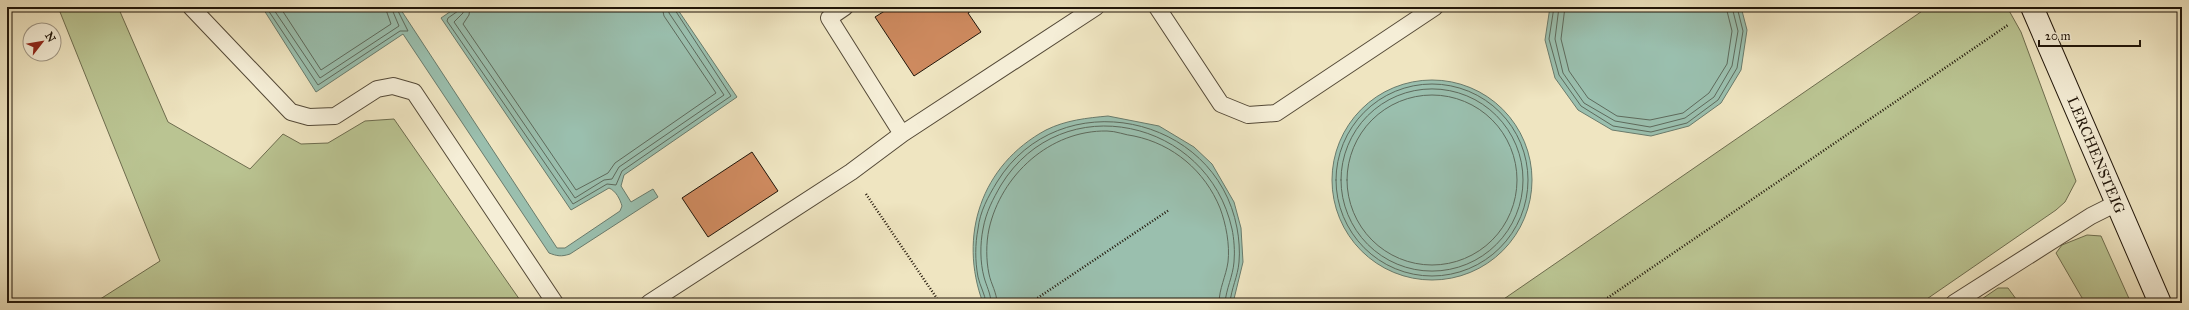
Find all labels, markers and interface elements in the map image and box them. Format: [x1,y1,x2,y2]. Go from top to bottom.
north arrow [22,22,62,62]
scale bar [2039,22,2140,48]
text: 20 m [2045,29,2071,43]
text: N [42,30,58,45]
street label: LERCHENSTEIG [2063,94,2129,216]

